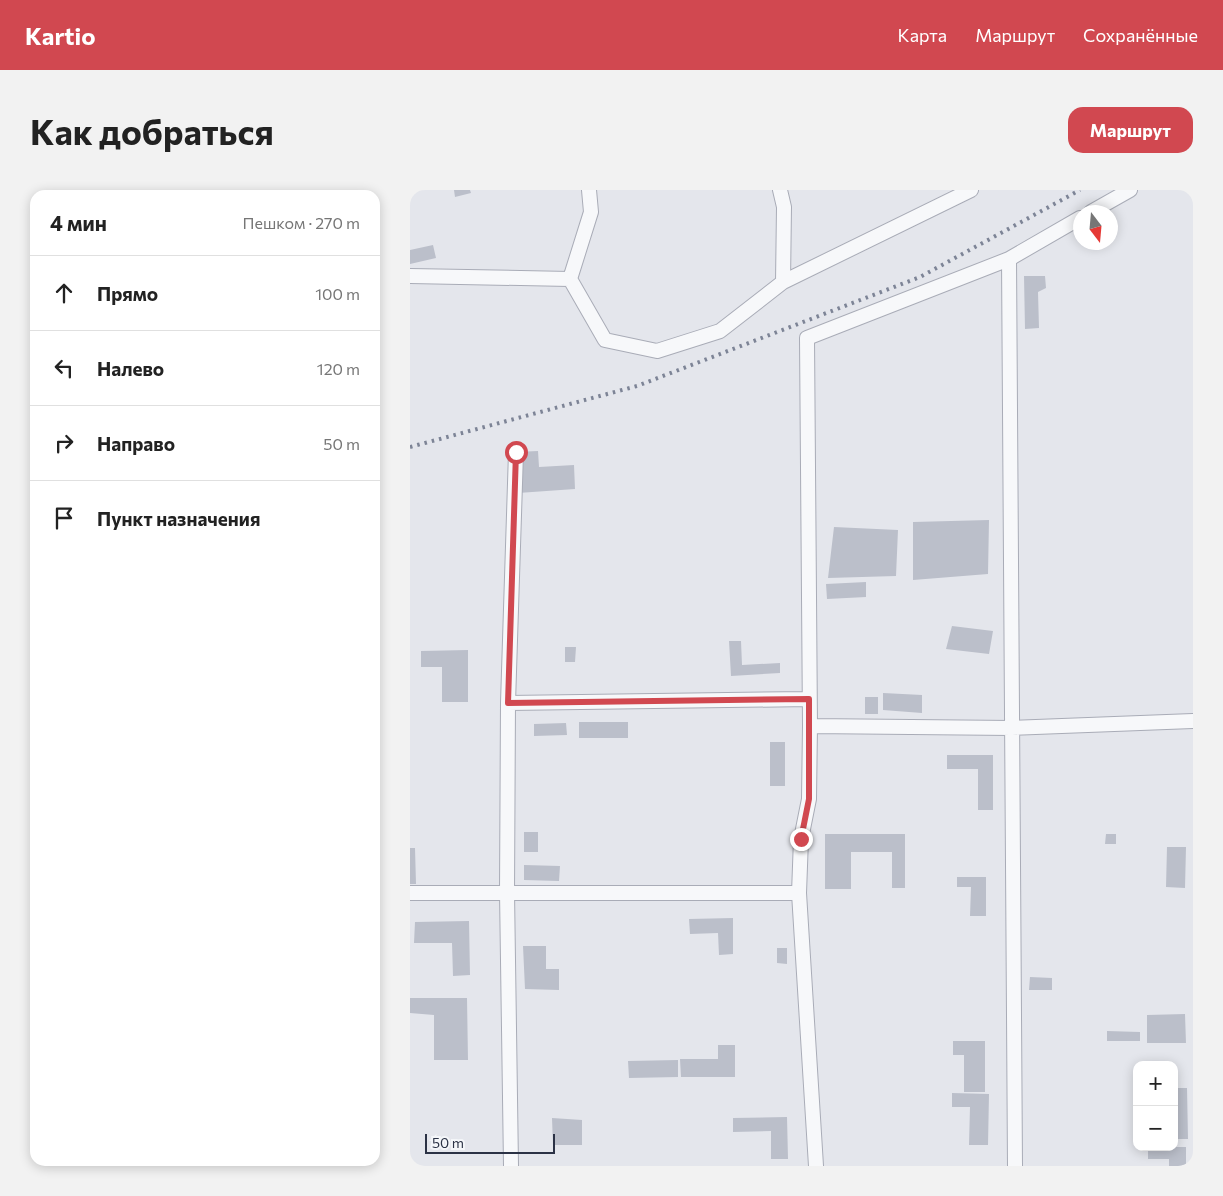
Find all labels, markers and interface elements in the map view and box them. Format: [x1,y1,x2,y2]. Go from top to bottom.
text: Kartio [25,21,95,50]
text: Карта [898,24,947,46]
text: Маршрут [975,24,1055,46]
text: Сохранённые [1083,24,1198,46]
button: Маршрут [1068,107,1193,153]
text: Как добраться [30,109,274,152]
north arrow [1073,205,1118,250]
text: 4 мин [50,210,107,235]
text: Пешком · 270 m [243,213,360,232]
icon: ahead [50,279,78,307]
text: Прямо [97,282,158,305]
text: 100 m [315,284,360,303]
icon: left [50,354,78,382]
text: Налево [97,357,164,380]
text: 120 m [317,359,360,378]
icon: right [50,429,78,457]
text: Направо [97,432,175,455]
text: 50 m [323,434,360,453]
route start [505,441,528,464]
icon: arrive [50,504,78,532]
text: Пункт назначения [97,507,260,530]
route end [790,828,813,851]
map controls [1133,1061,1178,1151]
button: + [1133,1061,1178,1106]
button: − [1133,1106,1178,1151]
scale bar [425,1131,555,1154]
text: 50 m [432,1134,464,1151]

